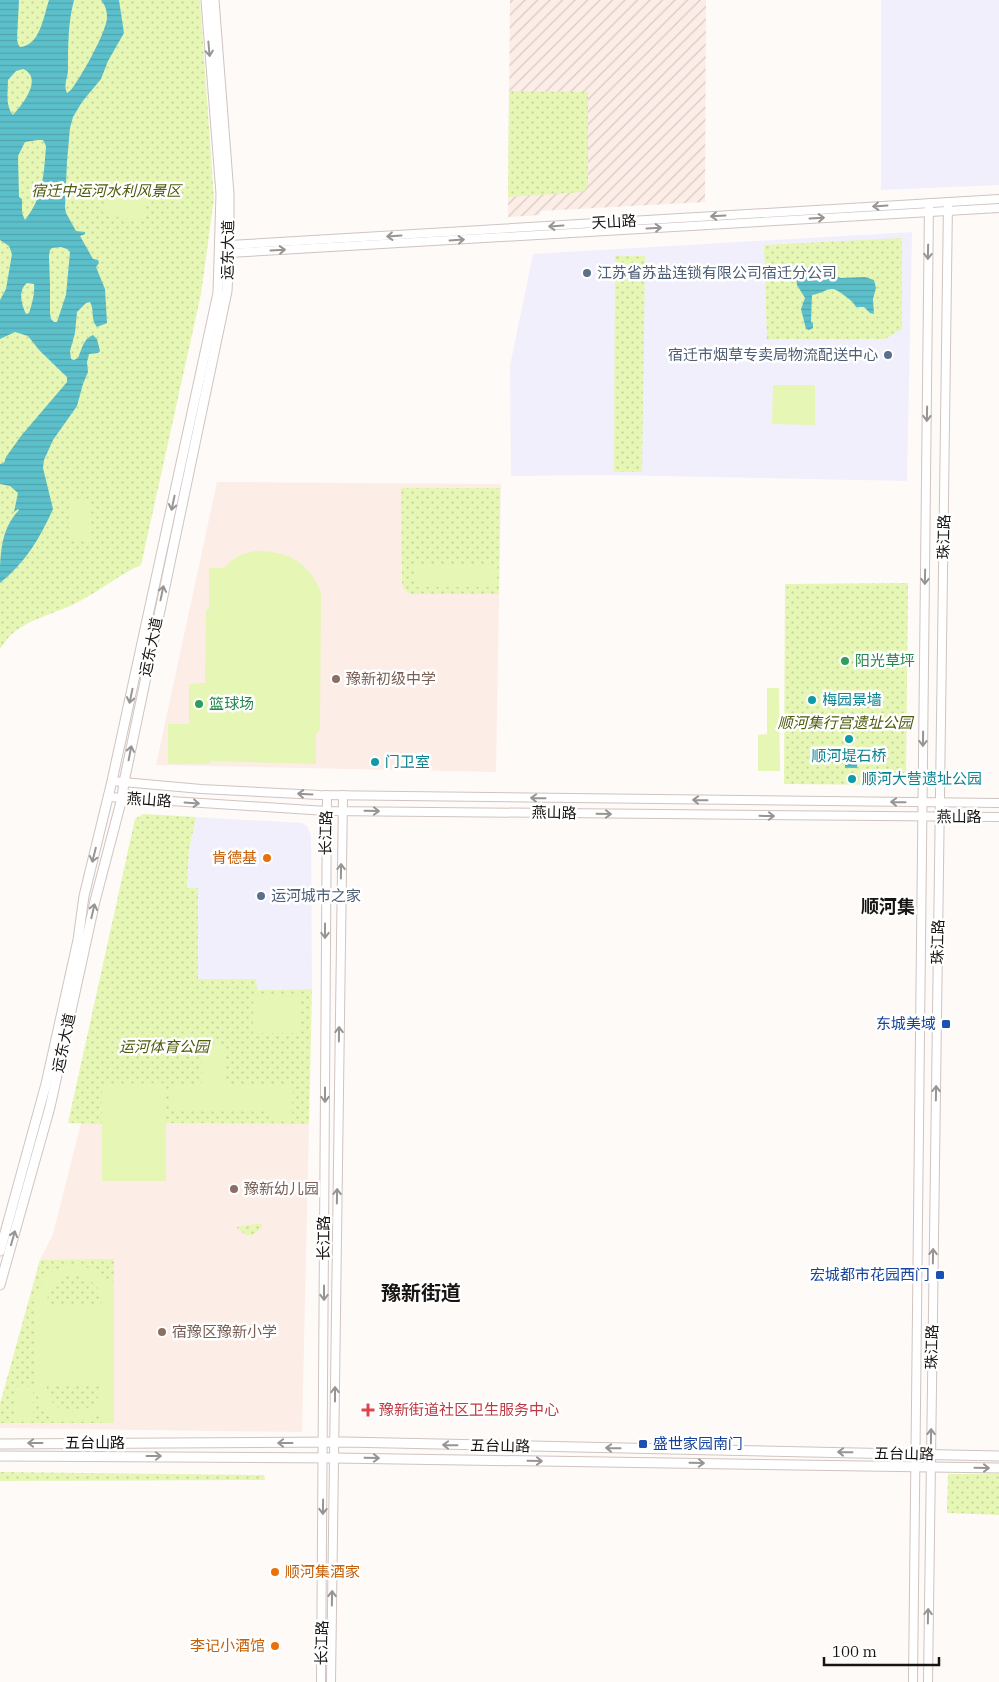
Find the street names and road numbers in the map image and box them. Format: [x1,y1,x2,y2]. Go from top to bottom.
street label: 天山路 [591,211,637,232]
street label: 运东大道 [217,220,238,280]
street label: 珠江路 [934,514,953,560]
street label: 运东大道 [135,616,166,678]
street label: 燕山路 [126,788,172,811]
street label: 燕山路 [531,803,577,822]
street label: 燕山路 [936,807,982,826]
street label: 长江路 [316,810,335,856]
street label: 珠江路 [928,919,947,965]
street label: 运东大道 [48,1012,79,1074]
street label: 长江路 [314,1215,333,1261]
street label: 珠江路 [922,1324,941,1370]
street label: 五台山路 [65,1433,125,1452]
street label: 五台山路 [470,1435,530,1456]
street label: 五台山路 [874,1443,934,1464]
street label: 长江路 [312,1620,331,1666]

